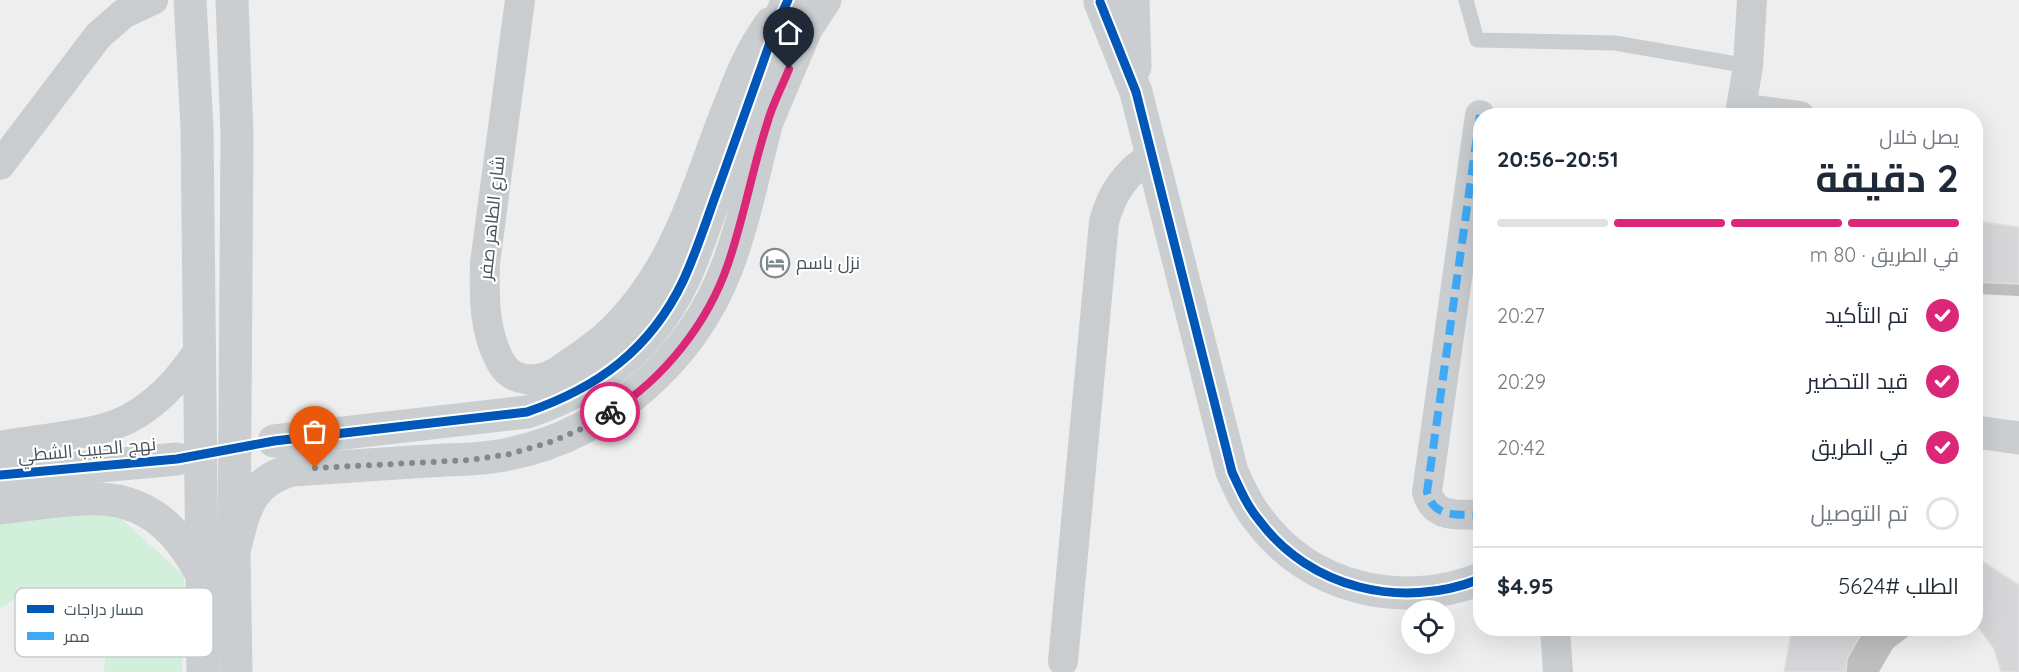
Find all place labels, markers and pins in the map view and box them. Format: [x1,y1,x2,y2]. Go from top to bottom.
pin [763,7,814,69]
hotel icon: نزل باسم [759,247,791,279]
place label: نزل باسم [796,251,860,275]
pin [289,406,340,468]

